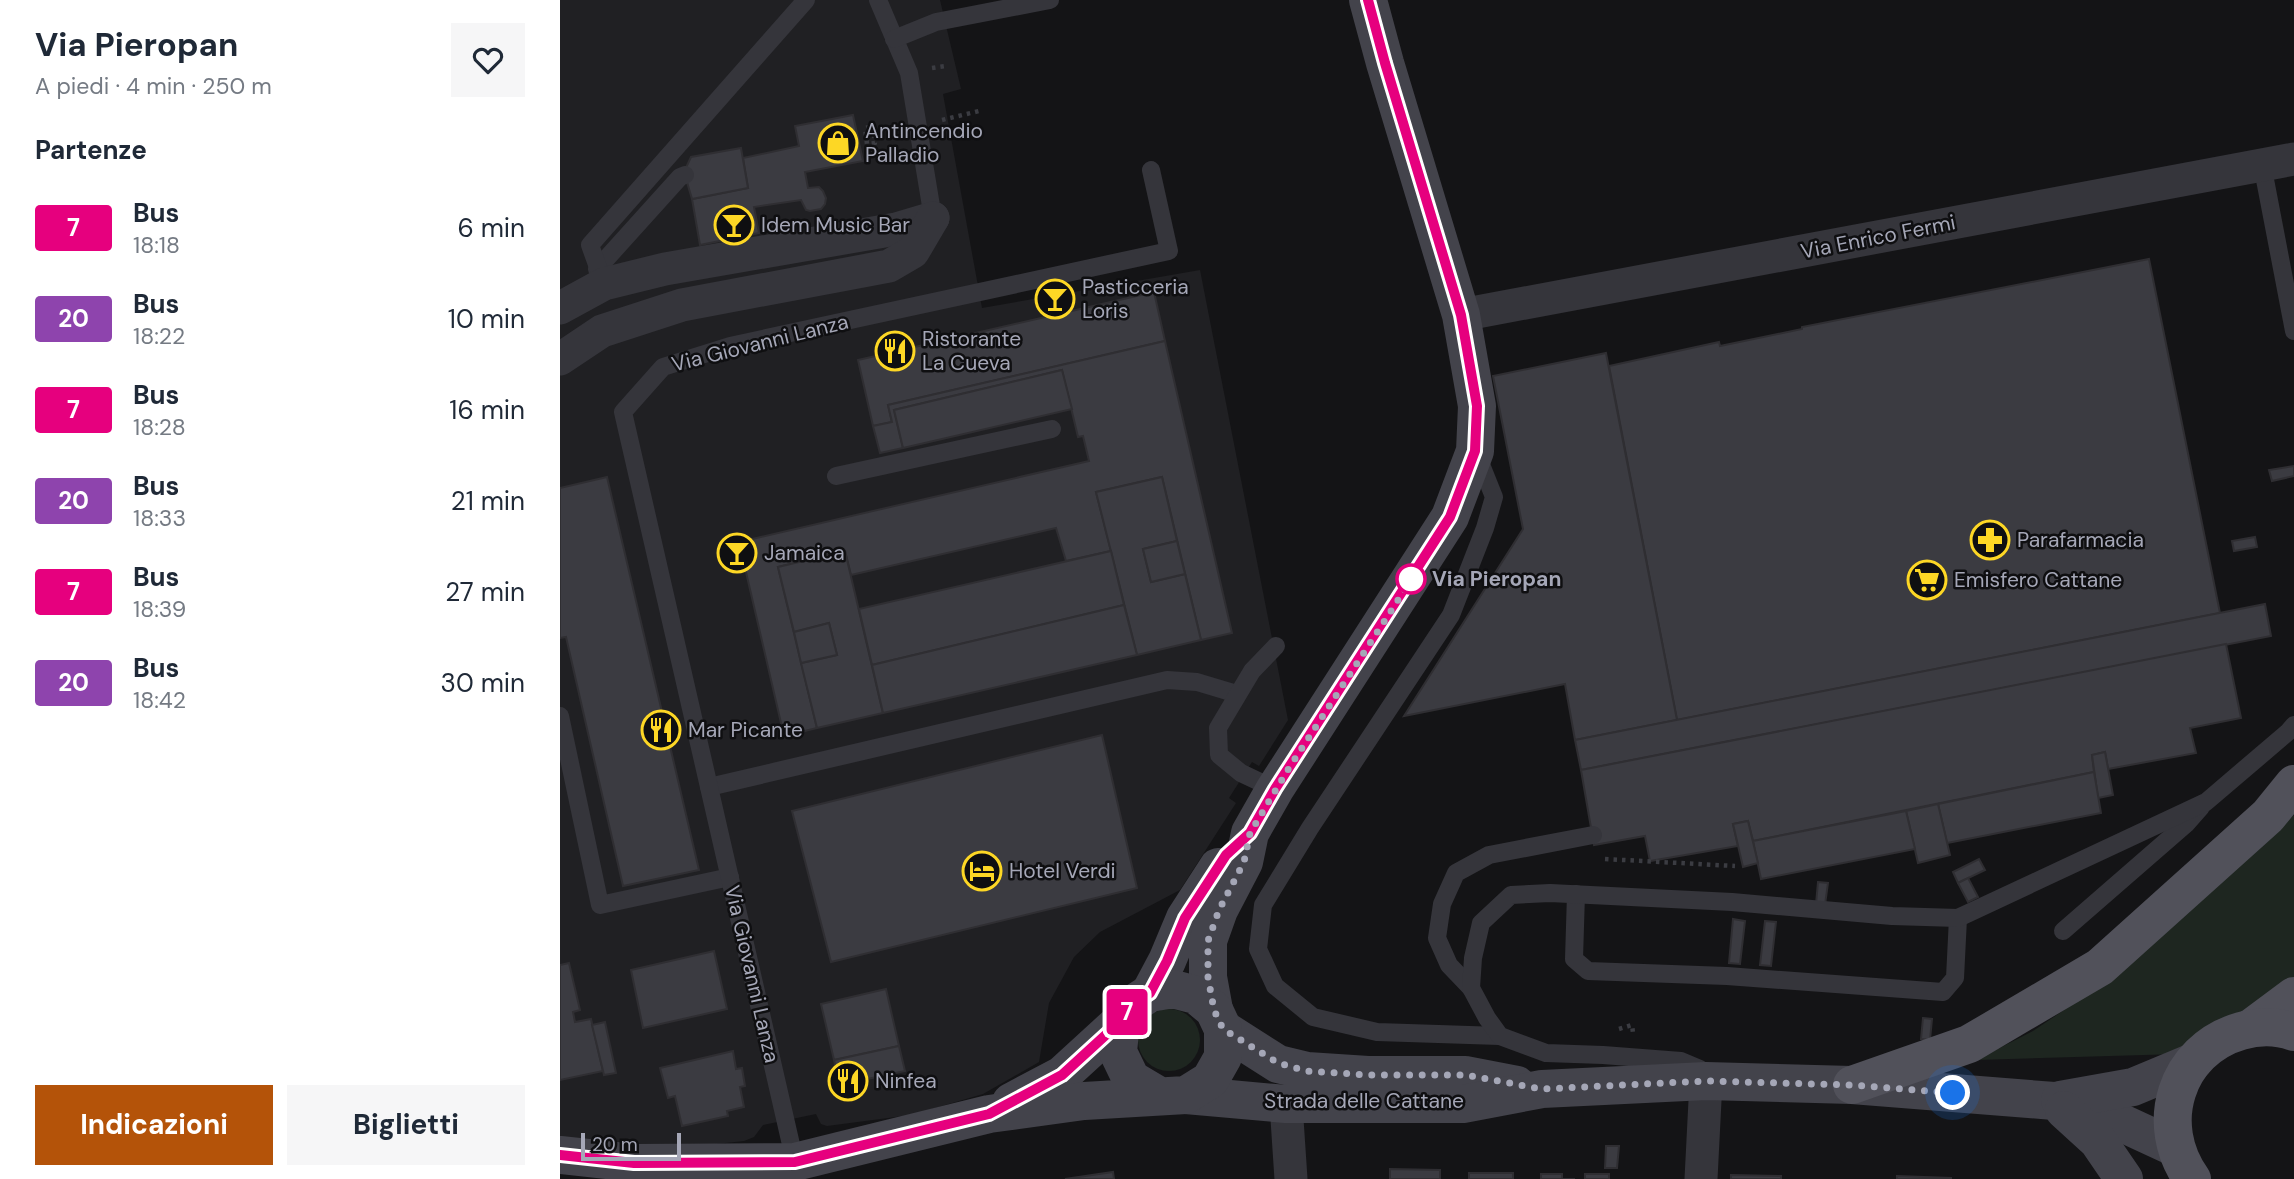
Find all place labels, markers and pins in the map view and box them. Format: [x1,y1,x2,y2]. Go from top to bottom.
place label: Antincendio Palladio [865,117,983,169]
shop icon: Antincendio Palladio [817,122,859,164]
bar icon: Idem Music Bar [713,204,755,246]
place label: Idem Music Bar [761,211,910,239]
place label: Pasticceria Loris [1082,273,1189,325]
bar icon: Pasticceria Loris [1034,278,1076,320]
place label: Ristorante La Cueva [922,325,1021,377]
restaurant icon: Ristorante La Cueva [874,330,916,372]
pharmacy icon: Parafarmacia [1969,519,2011,561]
place label: Parafarmacia [2017,526,2144,554]
bar icon: Jamaica [716,532,758,574]
place label: Jamaica [764,539,845,567]
supermarket icon: Emisfero Cattane [1906,559,1948,601]
marker: Via Pieropan [1396,564,1426,594]
place label: Via Pieropan [1432,565,1561,593]
place label: Emisfero Cattane [1954,566,2122,594]
restaurant icon: Mar Picante [640,709,682,751]
place label: Mar Picante [688,716,803,744]
hotel icon: Hotel Verdi [961,850,1003,892]
place label: Hotel Verdi [1009,857,1116,885]
restaurant icon: Ninfea [827,1060,869,1102]
place label: Ninfea [875,1067,937,1095]

